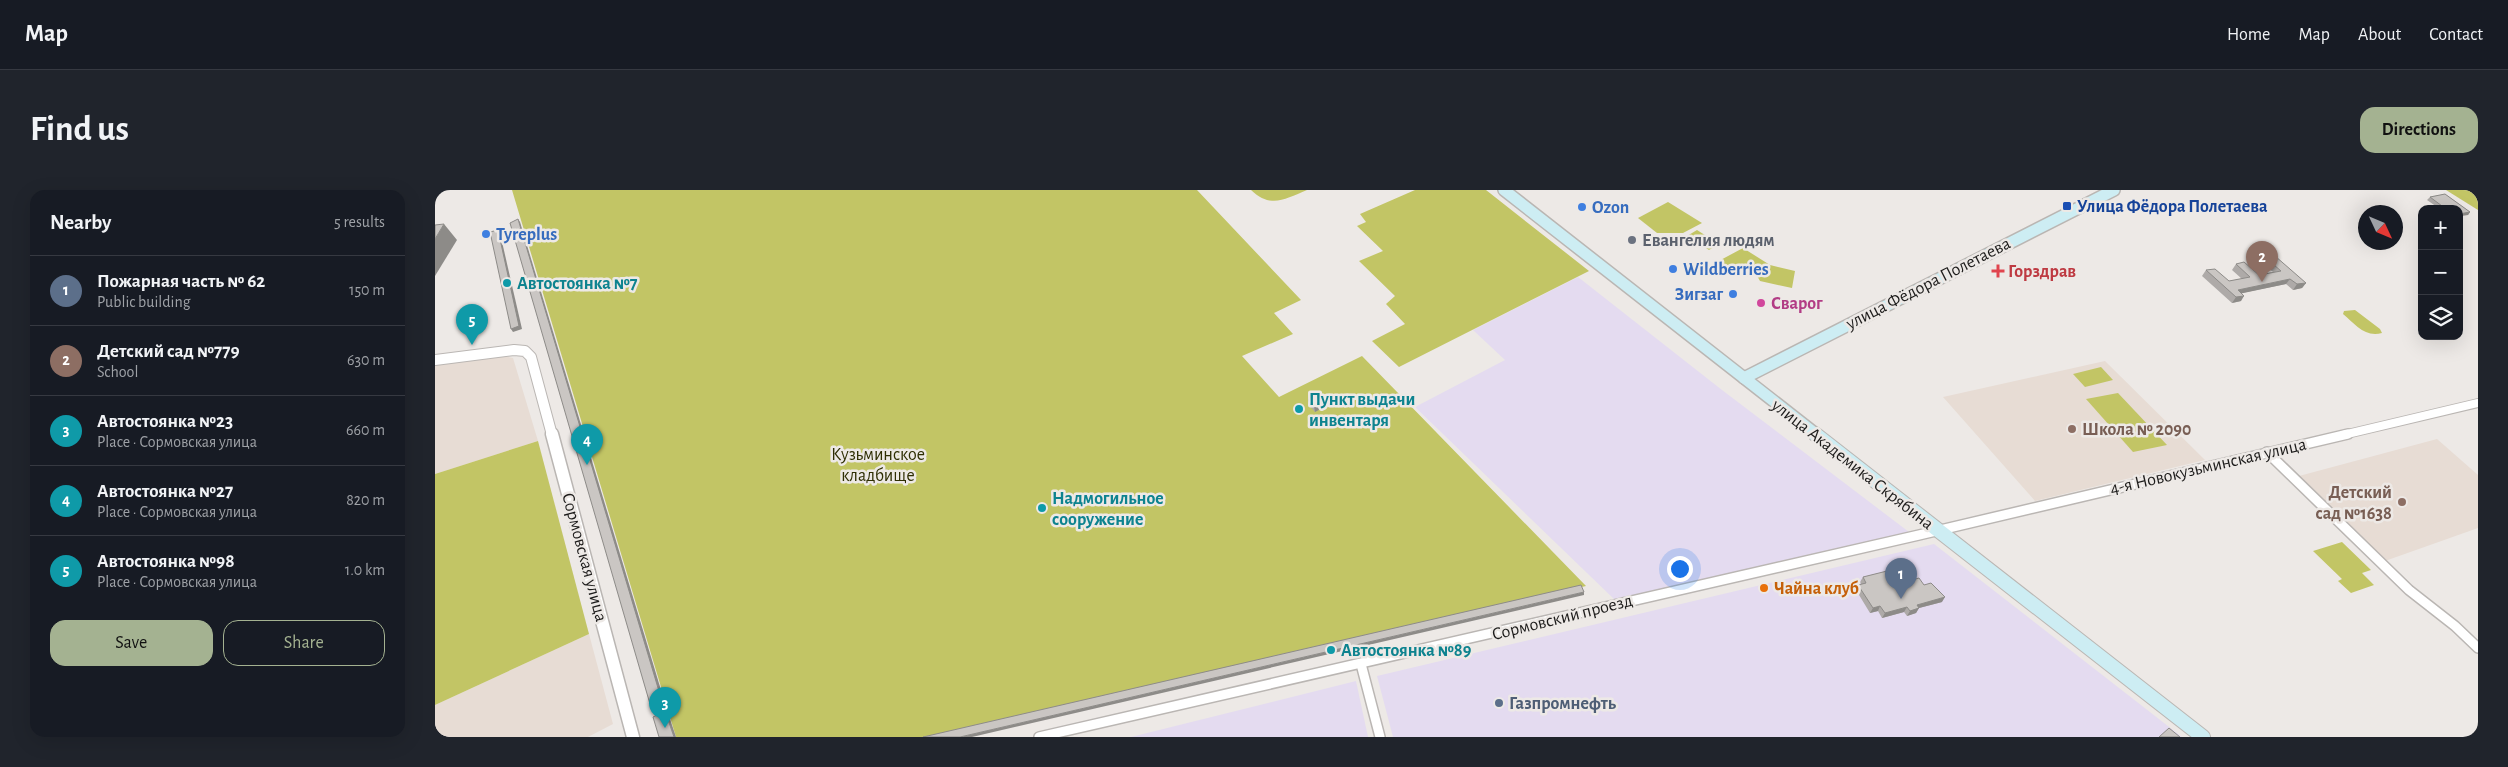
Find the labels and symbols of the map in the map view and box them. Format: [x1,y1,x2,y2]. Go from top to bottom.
place label: Улица Фёдора Полетаева [2077,198,2268,216]
place label: Ozon [1592,199,1629,217]
marker: Улица Фёдора Полетаева [2061,200,2073,212]
marker: Ozon [1576,201,1588,213]
north arrow [2358,205,2403,250]
place label: Tyreplus [496,226,557,244]
marker: Tyreplus [480,228,492,240]
place label: Евангелия людям [1642,232,1775,250]
marker: Евангелия людям [1626,234,1638,246]
street label: улица Фёдора Полетаева [1842,235,2014,334]
pin: 2 [2246,241,2278,282]
place label: Wildberries [1683,261,1769,279]
marker: Wildberries [1667,263,1679,275]
place label: Горздрав [2008,263,2076,281]
marker: Горздрав [1992,265,2004,277]
place label: Автостоянка №7 [517,275,638,293]
marker: Автостоянка №7 [501,277,513,289]
place label: Зигзаг [1675,286,1723,304]
marker: Зигзаг [1727,288,1739,300]
place label: Сварог [1771,295,1823,313]
marker: Сварог [1755,297,1767,309]
pin: 5 [456,304,488,345]
place label: Пункт выдачи инвентаря [1309,391,1415,430]
street label: улица Академика Скрябина [1767,395,1937,533]
marker: Пункт выдачи инвентаря [1293,403,1305,415]
place label: Школа № 2090 [2082,421,2191,439]
marker: Школа № 2090 [2066,423,2078,435]
pin: 4 [571,424,603,465]
street label: 4-я Новокузьминская улица [2108,436,2308,498]
park label: Кузьминское кладбище [831,446,925,485]
place label: Детский сад №1638 [2316,484,2392,523]
place label: Надмогильное сооружение [1052,490,1164,529]
street label: Сормовская улица [558,491,610,624]
marker: Детский сад №1638 [2396,496,2408,508]
marker: Надмогильное сооружение [1036,502,1048,514]
your location [1667,556,1693,582]
pin: 1 [1885,558,1917,599]
place label: Чайна клуб [1774,580,1859,598]
marker: Чайна клуб [1758,582,1770,594]
street label: Сормовский проезд [1490,592,1634,644]
place label: Автостоянка №89 [1341,642,1472,660]
marker: Автостоянка №89 [1325,644,1337,656]
pin: 3 [649,687,681,728]
place label: Газпромнефть [1509,695,1617,713]
marker: Газпромнефть [1493,697,1505,709]

